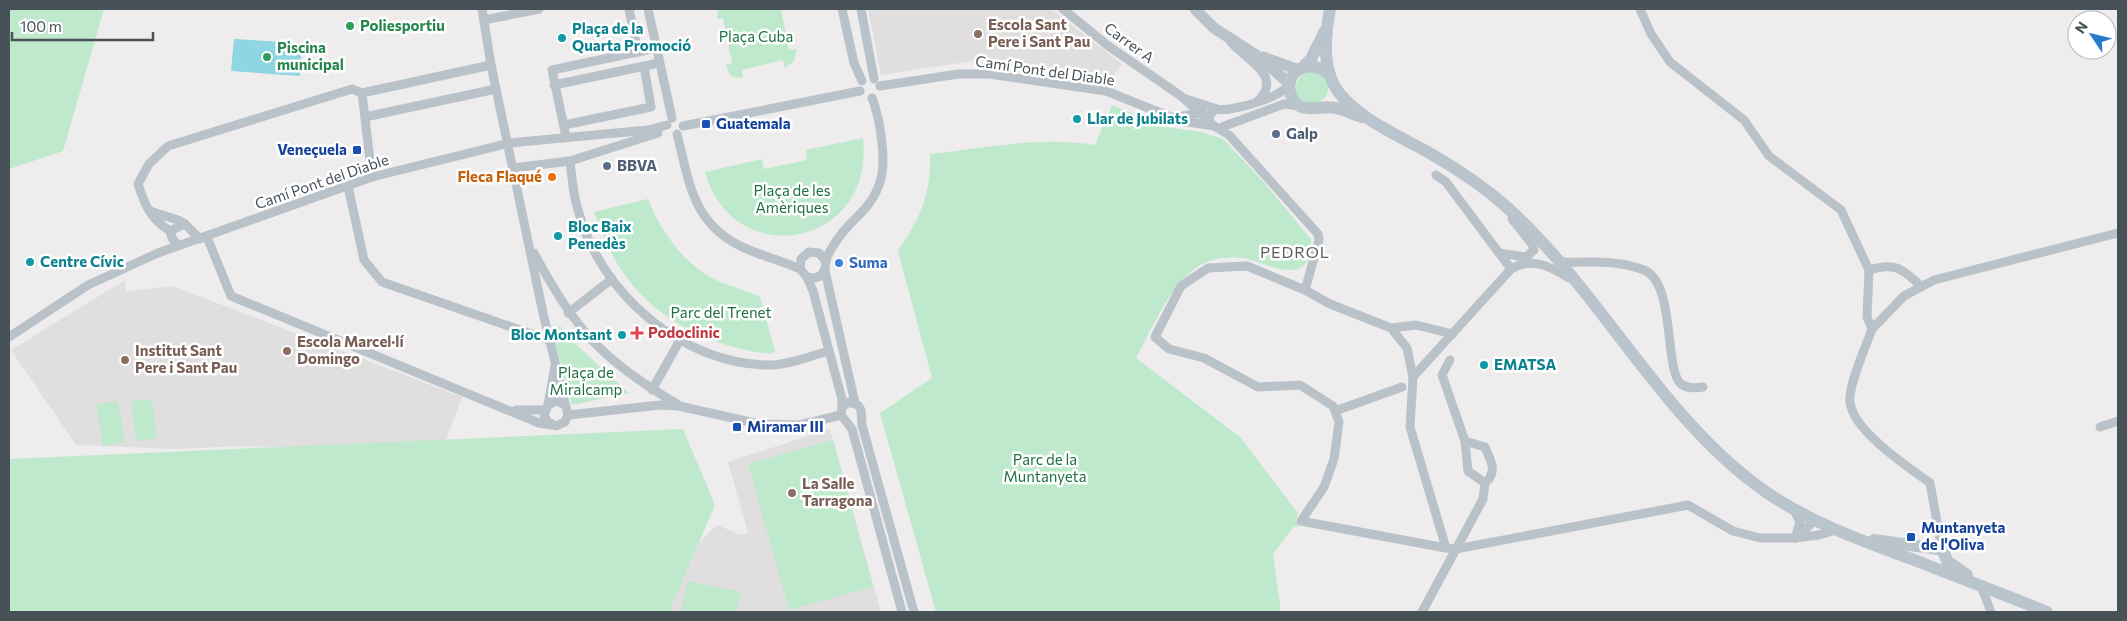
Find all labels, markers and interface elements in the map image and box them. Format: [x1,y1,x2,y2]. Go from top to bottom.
scale bar [12,10,154,42]
north arrow [2067,10,2117,60]
place label: Escola Sant Pere i Sant Pau [988,15,1090,50]
place label: Poliesportiu [360,16,445,34]
text: 100 m [20,17,62,35]
street label: Carrer A [1101,18,1158,66]
text: N [2071,18,2091,36]
place label: Plaça de la Quarta Promoció [572,19,691,54]
marker: Poliesportiu [344,20,356,32]
park label: Plaça Cuba [719,27,793,45]
marker: Escola Sant Pere i Sant Pau [972,28,984,40]
marker: Plaça de la Quarta Promoció [556,32,568,44]
place label: Piscina municipal [277,38,344,73]
marker: Piscina municipal [261,51,273,63]
street label: Camí Pont del Diable [974,51,1116,89]
place label: Llar de Jubilats [1087,109,1188,127]
marker: Llar de Jubilats [1071,113,1083,125]
place label: Guatemala [716,114,791,132]
marker: Guatemala [700,118,712,130]
place label: Galp [1286,124,1318,142]
marker: Galp [1270,128,1282,140]
place label: Veneçuela [277,140,347,158]
marker: Veneçuela [351,144,363,156]
street label: Camí Pont del Diable [252,150,391,212]
place label: BBVA [617,156,657,174]
marker: BBVA [601,160,613,172]
place label: Fleca Flaqué [457,167,542,185]
marker: Fleca Flaqué [546,171,558,183]
park label: Plaça de les Amèriques [753,181,831,216]
place label: Bloc Baix Penedès [568,217,632,252]
marker: Bloc Baix Penedès [552,230,564,242]
district label: PEDROL [1260,242,1330,261]
place label: Centre Cívic [40,252,124,270]
place label: Suma [849,253,888,271]
marker: Centre Cívic [24,256,36,268]
marker: Suma [833,257,845,269]
park label: Parc del Trenet [670,303,772,321]
place label: Podoclinic [648,323,720,341]
place label: Bloc Montsant [511,325,612,343]
marker: Podoclinic [630,326,644,340]
marker: Bloc Montsant [616,329,628,341]
place label: Escola Marcel·lí Domingo [297,332,404,367]
place label: Institut Sant Pere i Sant Pau [135,341,237,376]
marker: Escola Marcel·lí Domingo [281,345,293,357]
marker: Institut Sant Pere i Sant Pau [119,354,131,366]
place label: EMATSA [1494,355,1557,373]
marker: EMATSA [1478,359,1490,371]
park label: Plaça de Miralcamp [550,363,623,398]
place label: Miramar III [747,417,824,435]
marker: Miramar III [731,421,743,433]
park label: Parc de la Muntanyeta [1003,450,1087,485]
place label: La Salle Tarragona [802,474,872,509]
marker: La Salle Tarragona [786,487,798,499]
place label: Muntanyeta de l'Oliva [1921,518,2005,553]
marker: Muntanyeta de l'Oliva [1905,531,1917,543]

